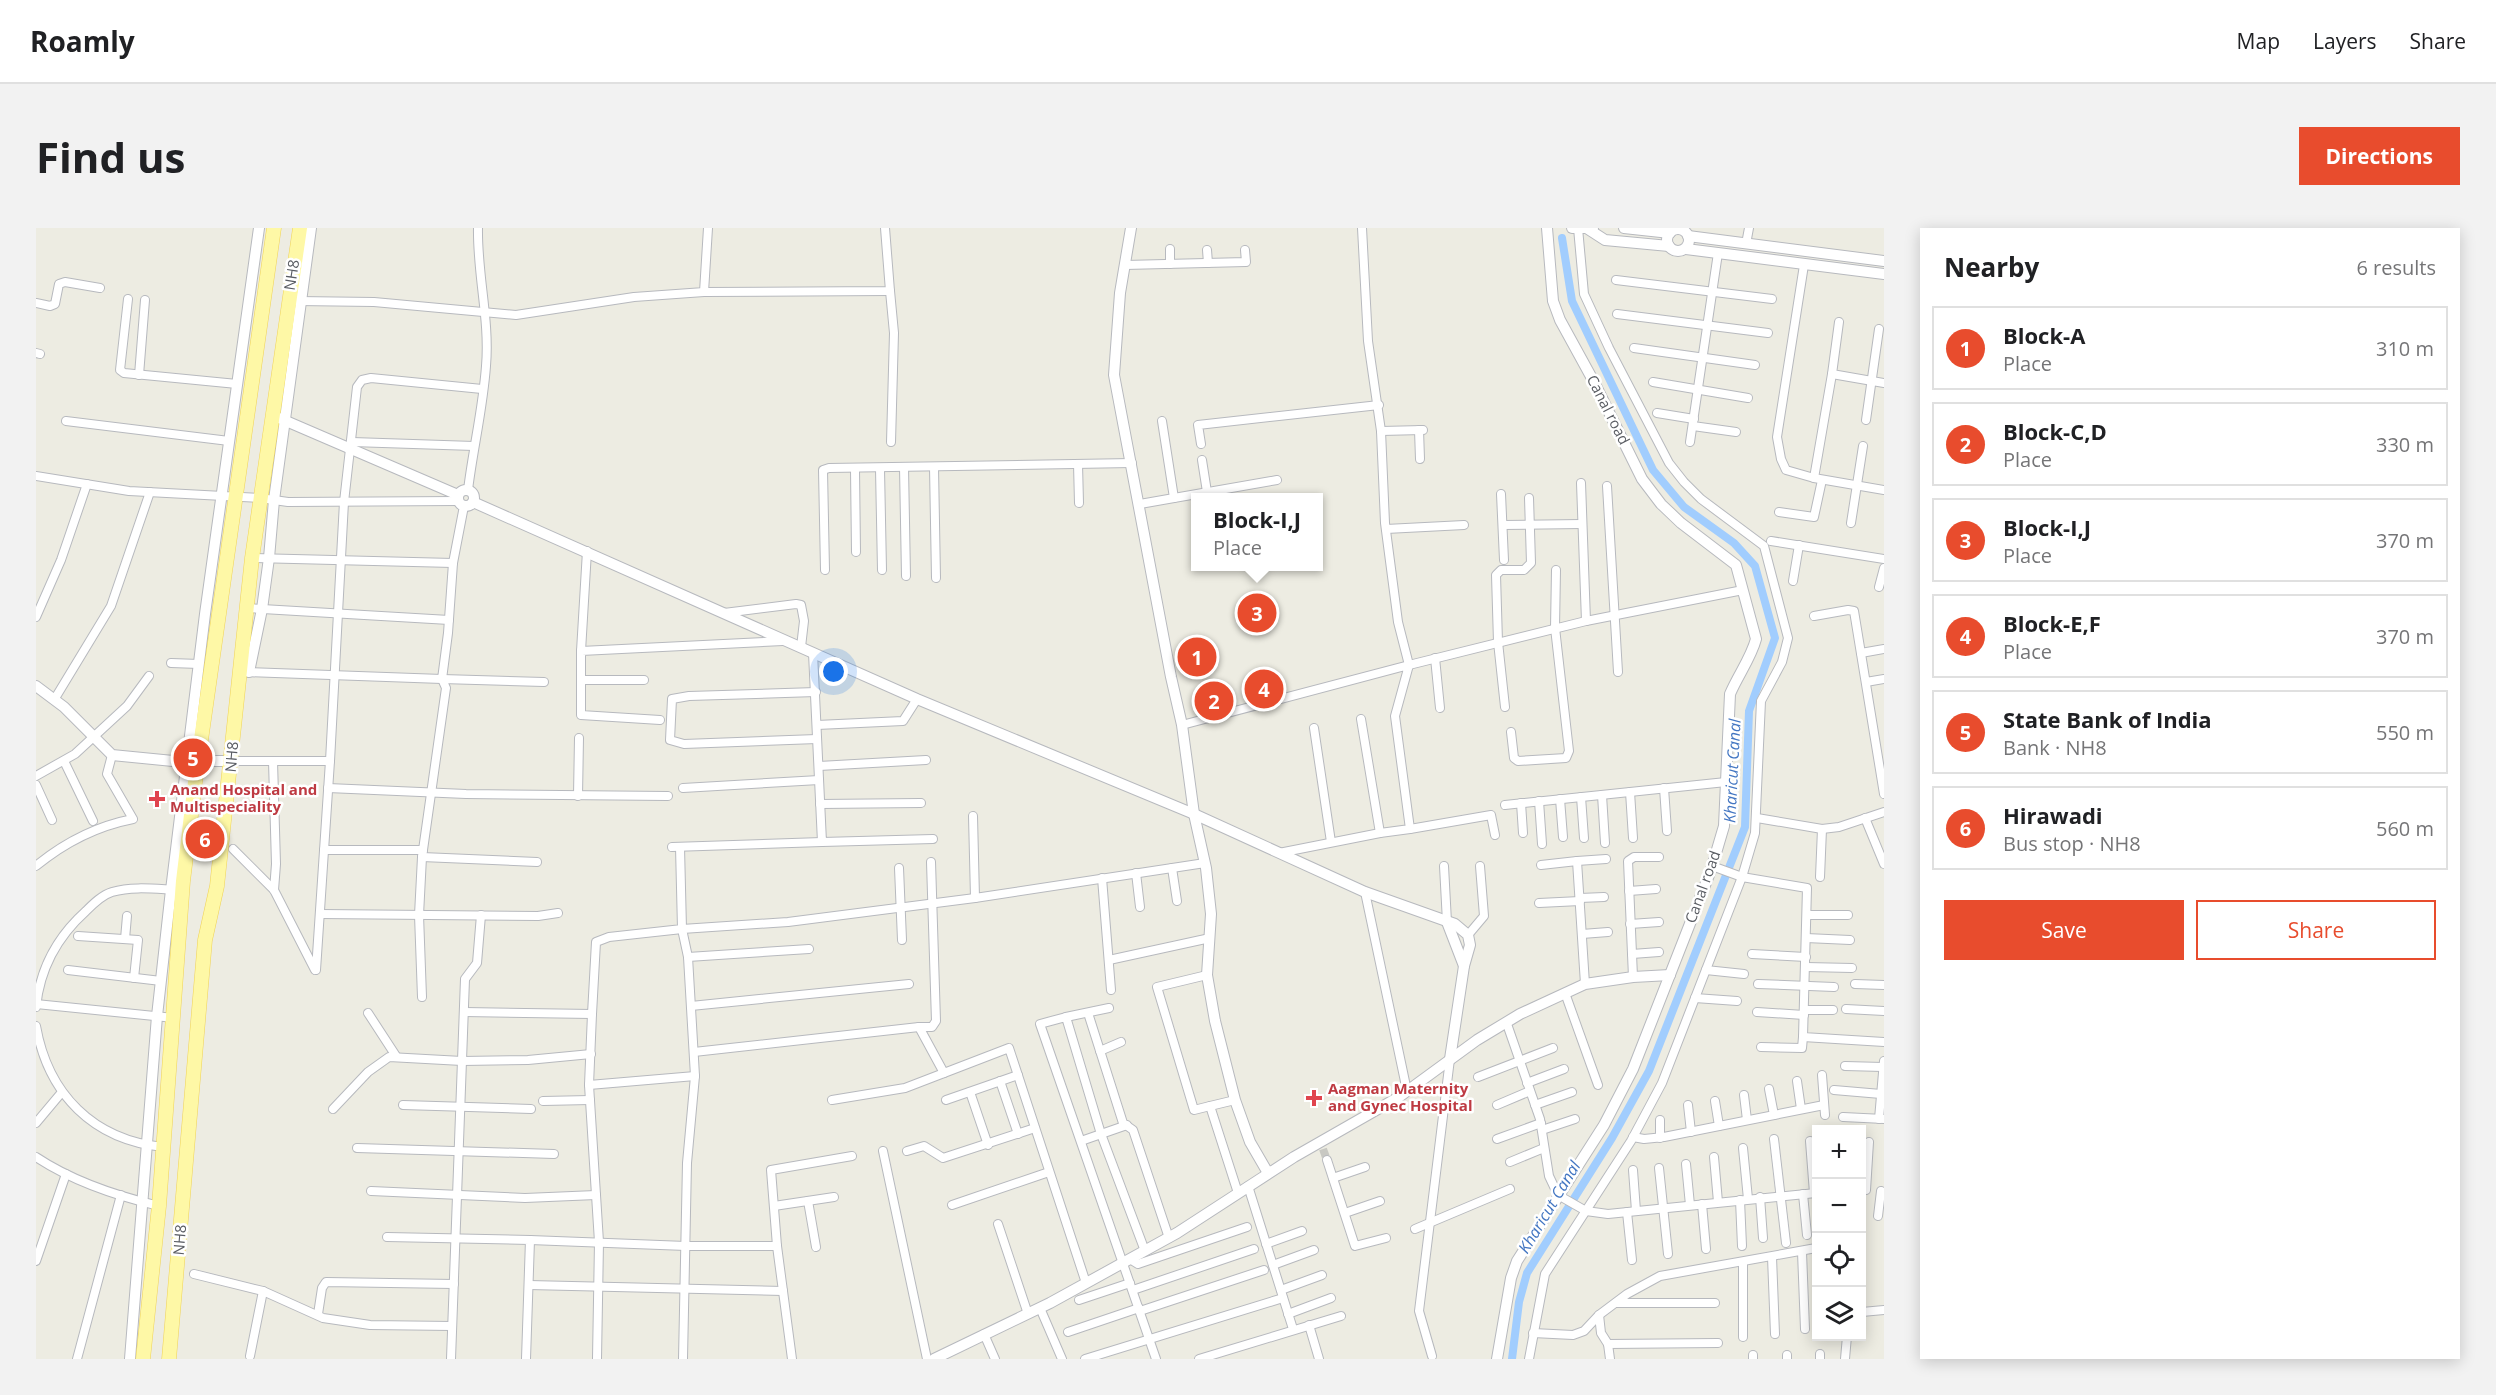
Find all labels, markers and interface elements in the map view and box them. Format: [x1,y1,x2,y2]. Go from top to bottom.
text: Roamly [30,22,135,60]
text: Map [2237,27,2280,55]
text: Layers [2313,27,2377,55]
text: Share [2410,27,2466,55]
button: Directions [2299,127,2460,185]
text: Find us [36,128,185,185]
text: Nearby [1944,249,2039,285]
text: 6 results [2356,254,2436,281]
street label: NH8 [279,258,303,292]
text: Block-A [2003,320,2085,350]
text: 1 [1960,335,1971,362]
text: 310 m [2376,335,2434,362]
text: Place [2003,350,2052,377]
street label: Canal road [1583,371,1635,448]
text: Block-C,D [2003,416,2107,446]
text: 2 [1960,431,1971,458]
text: 330 m [2376,431,2434,458]
text: Place [2003,446,2052,473]
popup [1191,493,1323,571]
text: Block-I,J [1213,504,1301,534]
text: Block-I,J [2003,512,2091,542]
text: 3 [1960,527,1971,554]
text: 370 m [2376,527,2434,554]
text: Place [1213,534,1262,561]
text: Place [2003,542,2052,569]
pin: 3 [1238,590,1276,636]
text: Block-E,F [2003,608,2101,638]
text: 4 [1960,623,1971,650]
text: 370 m [2376,623,2434,650]
pin: 1 [1178,634,1216,680]
text: Place [2003,638,2052,665]
your location [819,657,848,686]
pin: 4 [1244,666,1284,712]
pin: 2 [1194,678,1234,724]
text: State Bank of India [2003,704,2212,734]
water label: Kharicut Canal [1718,717,1746,824]
text: 5 [1960,719,1971,746]
text: 550 m [2376,719,2434,746]
text: Bank · NH8 [2003,734,2107,761]
pin: 5 [174,736,212,780]
street label: NH8 [220,741,242,773]
place label: Anand Hospital and Multispeciality [170,779,317,816]
marker: Anand Hospital and Multispeciality [148,790,166,808]
text: Hirawadi [2003,800,2103,830]
text: 6 [1960,815,1971,842]
text: 560 m [2376,815,2434,842]
pin: 6 [186,816,224,862]
text: Bus stop · NH8 [2003,830,2141,857]
street label: Canal road [1680,848,1724,926]
button: Save [1944,900,2184,960]
button: Share [2196,900,2436,960]
place label: Aagman Maternity and Gynec Hospital [1328,1078,1472,1115]
marker: Aagman Maternity and Gynec Hospital [1305,1089,1323,1107]
map controls [1812,1125,1866,1341]
button: + [1812,1125,1866,1179]
water label: Kharicut Canal [1513,1156,1586,1257]
button: − [1812,1179,1866,1233]
street label: NH8 [168,1224,190,1256]
button: locate [1812,1233,1866,1287]
button: layers [1812,1287,1866,1341]

